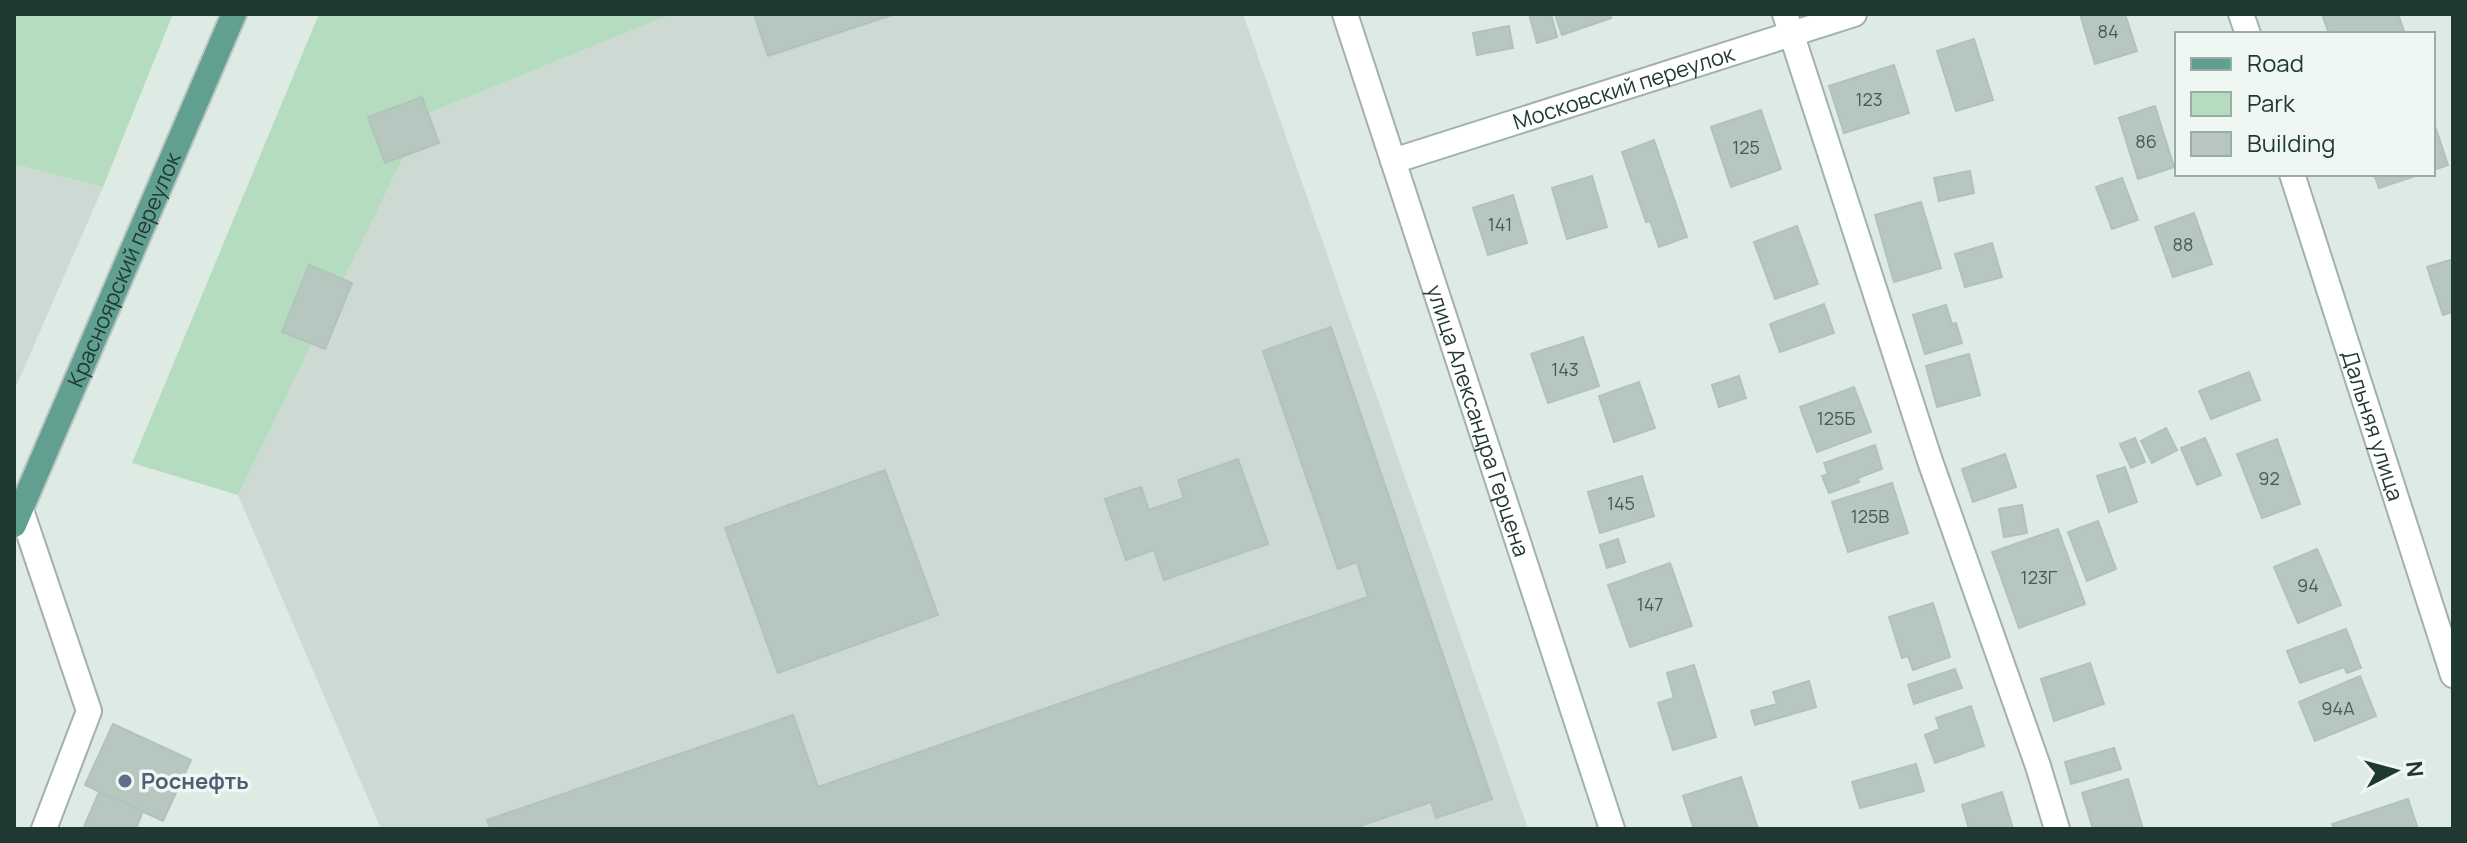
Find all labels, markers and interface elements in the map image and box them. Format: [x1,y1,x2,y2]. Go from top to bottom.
house number: 84 [2097,19,2119,43]
legend [2175,32,2435,176]
street label: Московский переулок [1509,38,1739,137]
text: Road [2247,46,2304,79]
text: Park [2247,86,2296,119]
house number: 123 [1855,87,1883,111]
text: Building [2247,126,2335,159]
house number: 86 [2135,129,2157,153]
house number: 125 [1732,135,1760,159]
street label: Красноярский переулок [60,146,188,392]
house number: 141 [1488,212,1512,236]
house number: 88 [2173,232,2193,256]
street label: улица Александра Герцена [1420,281,1537,561]
street label: Дальняя улица [2335,346,2411,504]
house number: 143 [1551,357,1579,381]
house number: 125Б [1817,406,1855,430]
house number: 92 [2258,466,2280,490]
house number: 145 [1607,491,1635,515]
house number: 125В [1851,504,1889,528]
house number: 123Г [2021,565,2058,589]
house number: 94 [2297,573,2319,597]
house number: 147 [1637,592,1663,616]
house number: 94А [2321,696,2355,720]
north arrow [2355,731,2435,811]
text: N [2399,759,2431,778]
place label: Роснефть [141,766,249,796]
marker: Роснефть [116,772,134,790]

